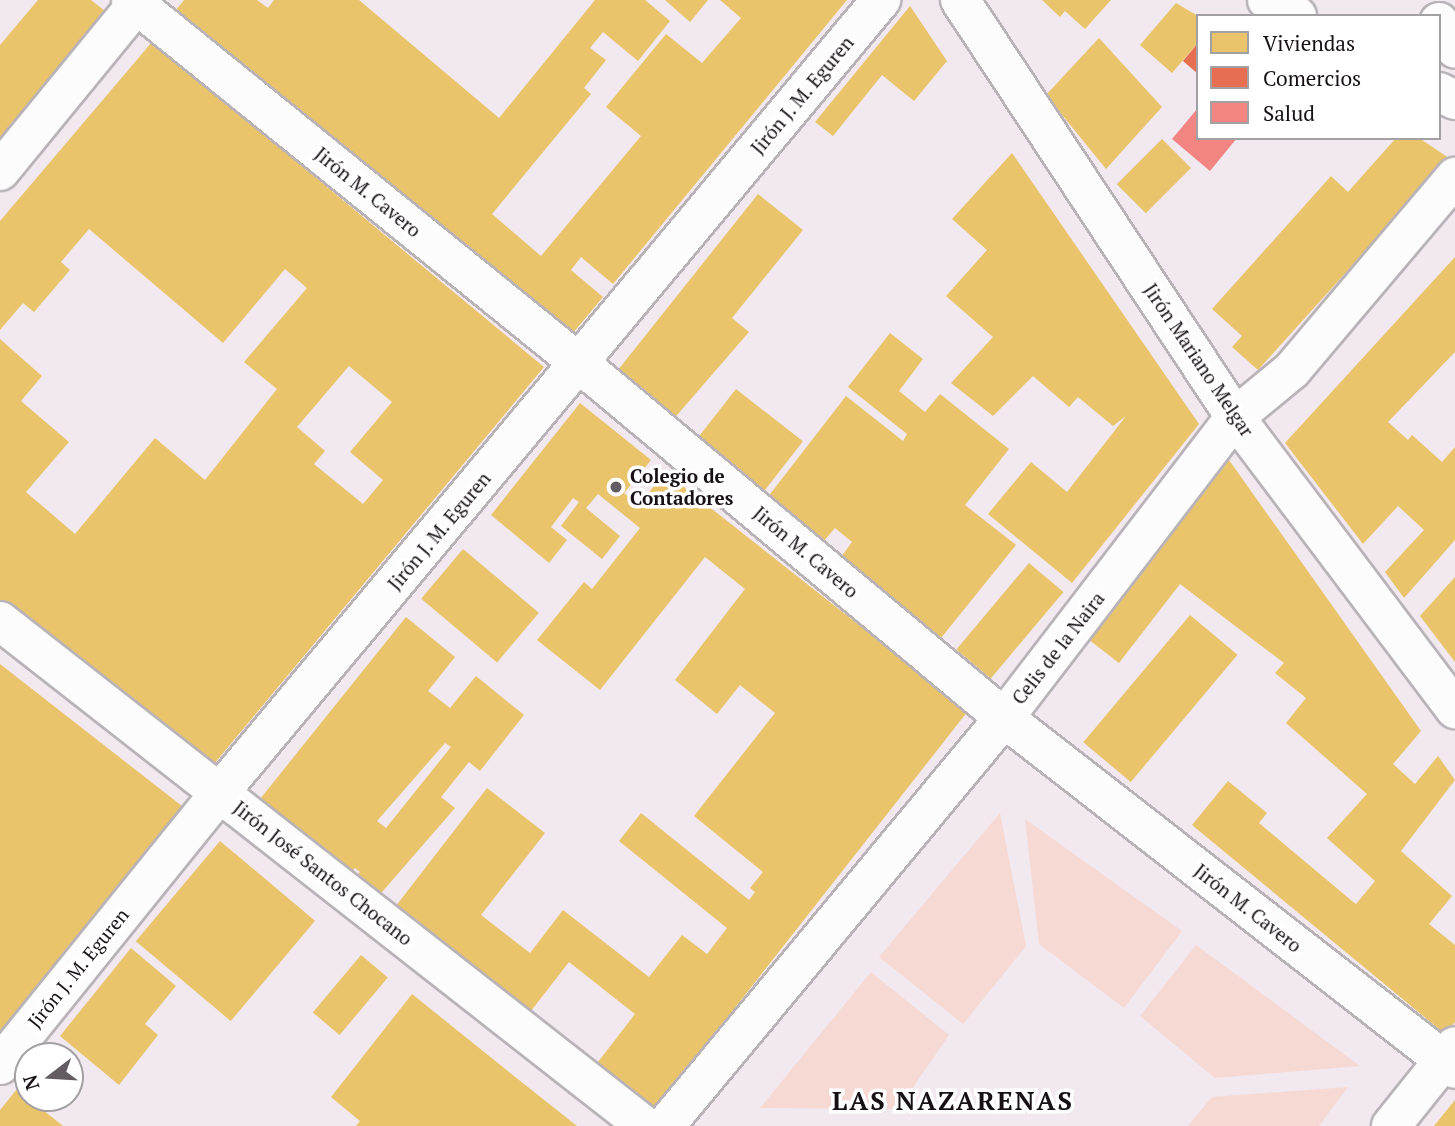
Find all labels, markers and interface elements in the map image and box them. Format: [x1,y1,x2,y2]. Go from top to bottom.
legend [1196,14,1441,140]
text: Viviendas [1263,29,1355,57]
street label: Jirón J. M. Eguren [745,31,859,159]
text: Comercios [1263,64,1361,92]
text: Salud [1263,99,1315,127]
street label: Jirón M. Cavero [310,142,426,242]
street label: Jirón Mariano Melgar [1139,279,1259,441]
place label: Colegio de Contadores [630,465,733,509]
street label: Jirón J. M. Eguren [382,467,496,595]
marker: Colegio de Contadores [608,479,624,495]
street label: Jirón M. Cavero [749,501,863,603]
street label: Celis de la Naira [1007,587,1109,709]
street label: Jirón José Santos Chocano [229,796,417,950]
street label: Jirón M. Cavero [1189,859,1307,957]
street label: Jirón J. M. Eguren [22,903,134,1033]
north arrow [14,1042,84,1112]
text: N [16,1072,44,1093]
district label: LAS NAZARENAS [834,1085,1072,1117]

